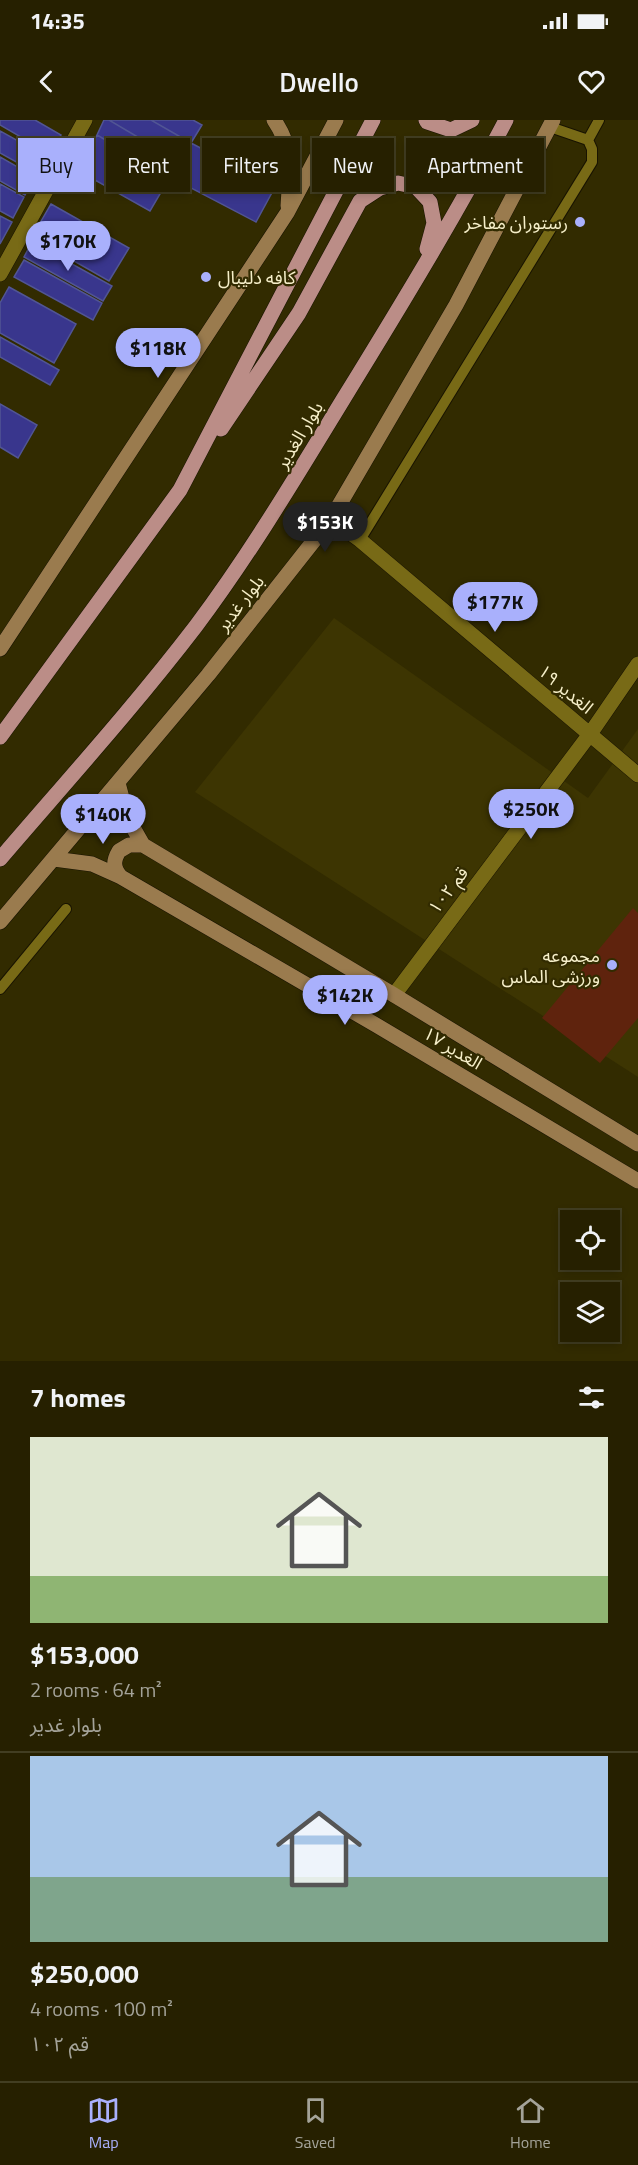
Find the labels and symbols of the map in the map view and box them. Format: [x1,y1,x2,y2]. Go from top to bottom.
place label: رستوران مفاخر [464,209,568,236]
marker: رستوران مفاخر [573,215,587,229]
pin: $170K [26,221,110,272]
place label: کافه دلیبال [218,264,296,291]
marker: کافه دلیبال [199,270,213,284]
pin: $118K [116,328,200,379]
street label: بلوار الغدیر [268,396,330,475]
pin: $153K [283,502,367,553]
street label: بلوار غدیر [209,569,271,638]
pin: $177K [453,582,537,633]
street label: الغدیر ۱۹ [532,658,600,720]
pin: $250K [489,789,573,840]
pin: $140K [61,794,145,845]
street label: قم ۱۰۲ [421,861,475,919]
place label: مجموعه ورزشی الماس [502,942,600,990]
marker: مجموعه ورزشی الماس [605,958,619,972]
pin: $142K [303,975,387,1026]
street label: الغدیر ۱۷ [418,1020,488,1076]

